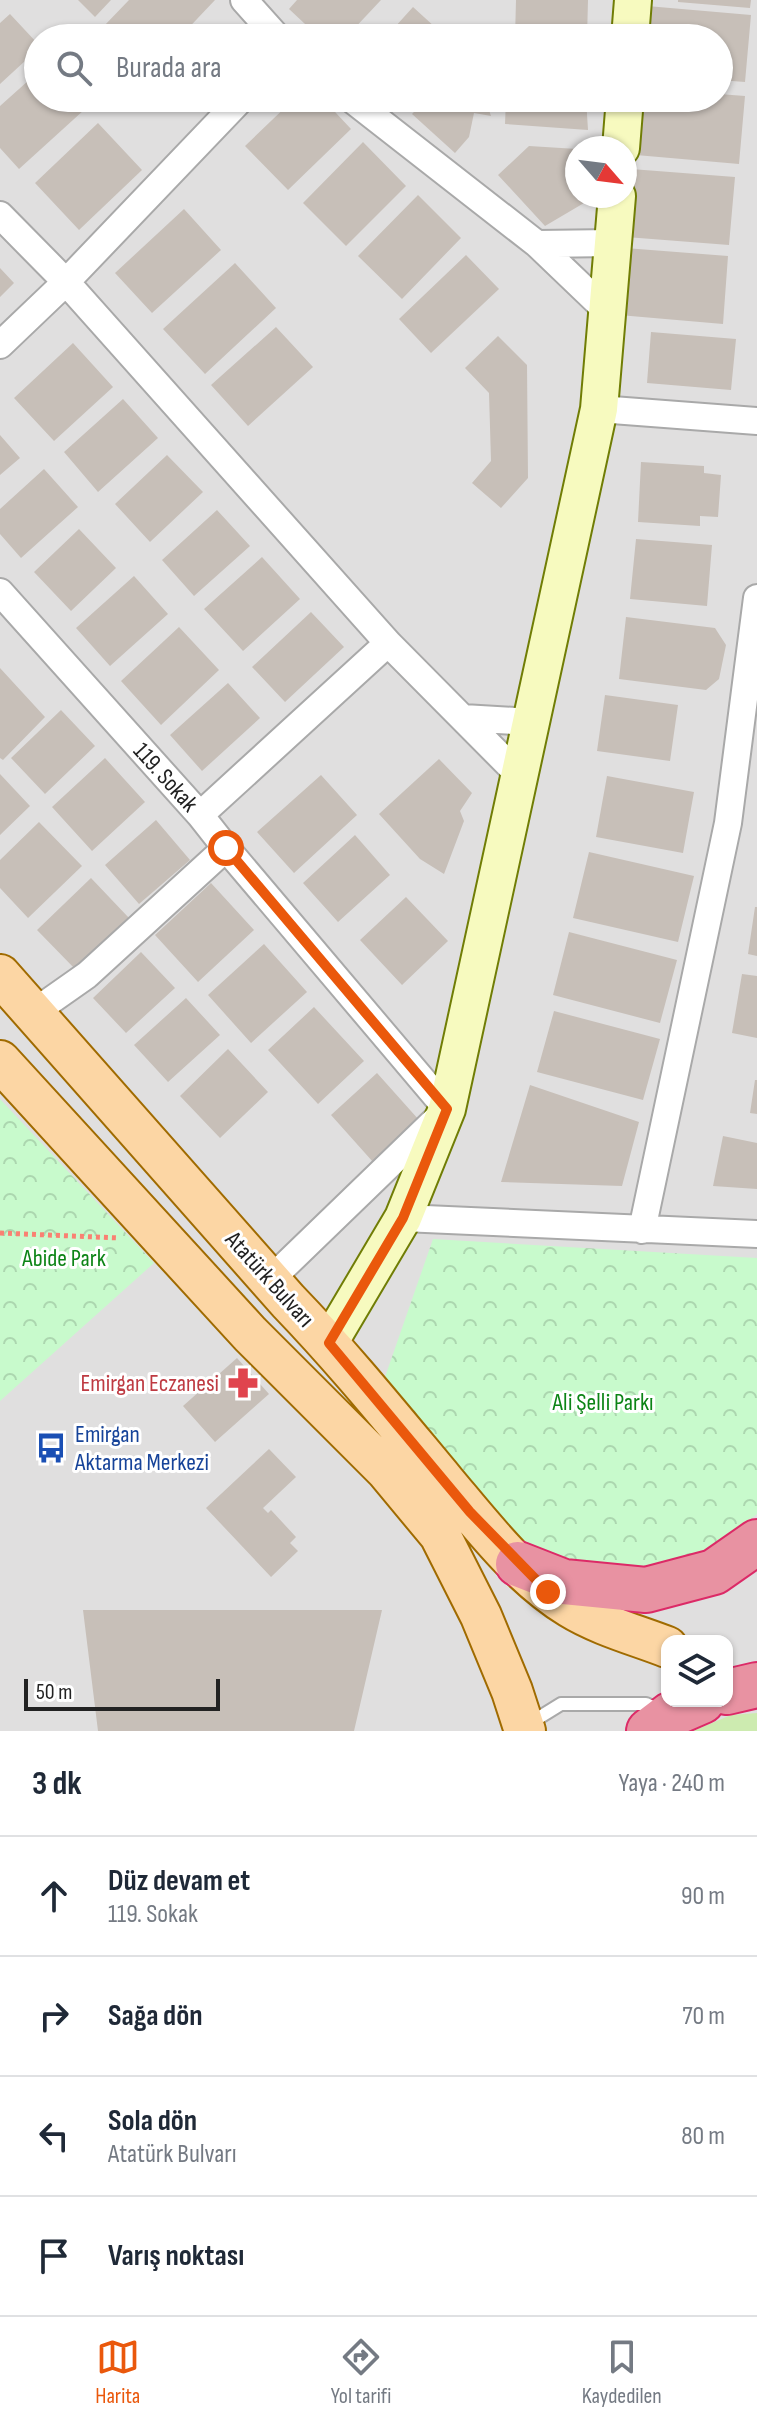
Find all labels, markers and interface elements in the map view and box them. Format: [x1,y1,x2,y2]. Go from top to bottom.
search box [24,24,733,112]
icon: search [52,46,96,90]
text: Burada ara [116,50,222,86]
north arrow [565,136,637,208]
street label: 119. Sokak [127,737,204,818]
route start [208,830,244,866]
street label: Atatürk Bulvarı [218,1225,320,1333]
park label: Abide Park [21,1244,106,1273]
pharmacy icon: Emirgan Eczanesi [226,1366,260,1400]
place label: Emirgan Eczanesi [80,1369,219,1398]
park label: Ali Şelli Parkı [551,1388,654,1417]
place label: Emirgan Aktarma Merkezi [74,1420,209,1477]
bus stop icon: Emirgan Aktarma Merkezi [34,1431,68,1465]
route end [530,1574,566,1610]
map controls [661,1635,733,1707]
button: layers [661,1635,733,1707]
scale bar [24,1675,220,1711]
text: 50 m [36,1679,72,1706]
text: 3 dk [32,1763,82,1804]
text: Yaya · 240 m [619,1768,725,1799]
text: Düz devam et [108,1863,250,1899]
icon: ahead [32,1874,76,1918]
text: 90 m [681,1881,725,1912]
text: 119. Sokak [108,1899,198,1930]
icon: right [32,1994,76,2038]
text: Sağa dön [108,1998,203,2034]
text: 70 m [682,2001,725,2032]
text: Sola dön [108,2103,197,2139]
icon: left [32,2114,76,2158]
text: 80 m [681,2121,725,2152]
text: Atatürk Bulvarı [108,2139,237,2170]
icon: arrive [32,2234,76,2278]
text: Varış noktası [108,2238,244,2274]
tab: Harita [95,2335,140,2410]
tab: Yol tarifi [331,2335,391,2410]
tab: Kaydedilen [582,2335,662,2410]

